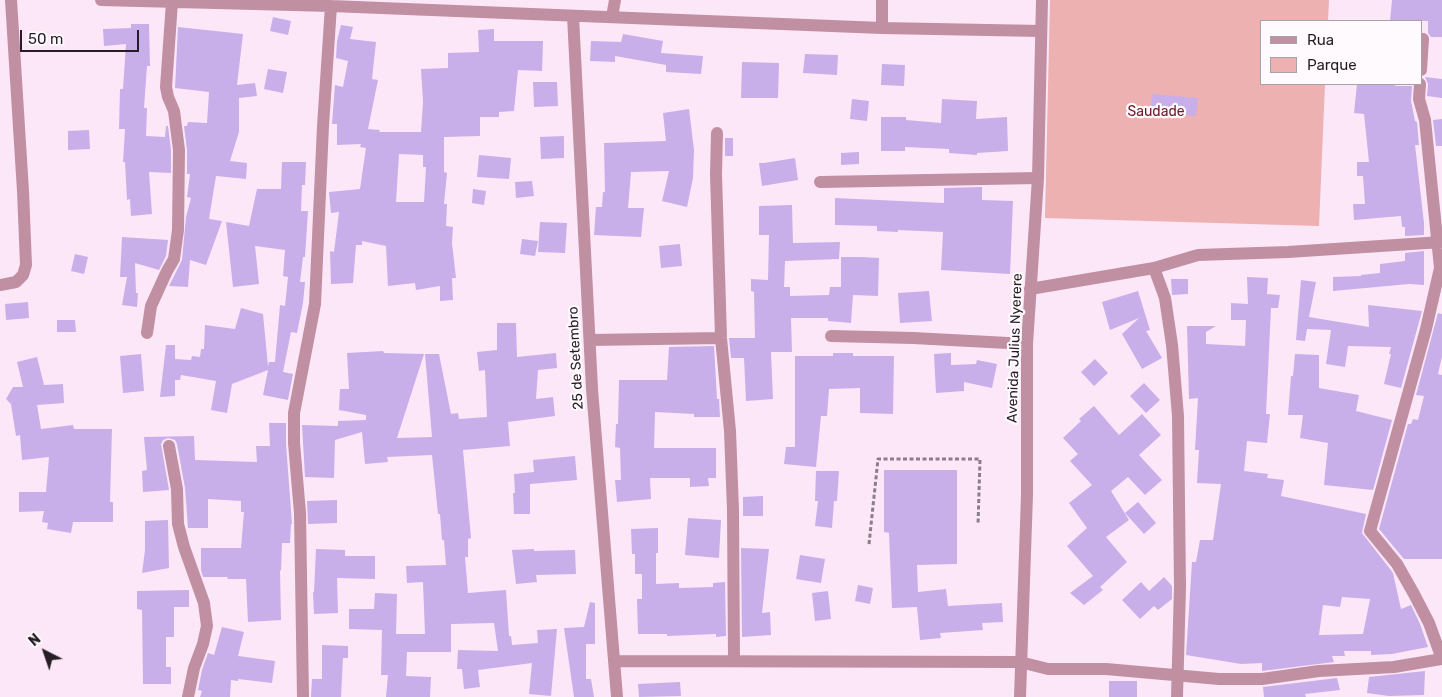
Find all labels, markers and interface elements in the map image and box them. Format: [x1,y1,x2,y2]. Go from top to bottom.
scale bar [22,20,141,52]
legend [1260,20,1422,85]
text: 50 m [28,30,63,48]
text: Rua [1307,31,1334,49]
text: Parque [1307,56,1357,74]
park label: Saudade [1127,104,1185,120]
street label: Avenida Julius Nyerere [1004,273,1026,423]
street label: 25 de Setembro [565,306,587,410]
north arrow [20,627,70,677]
text: N [25,631,44,650]

